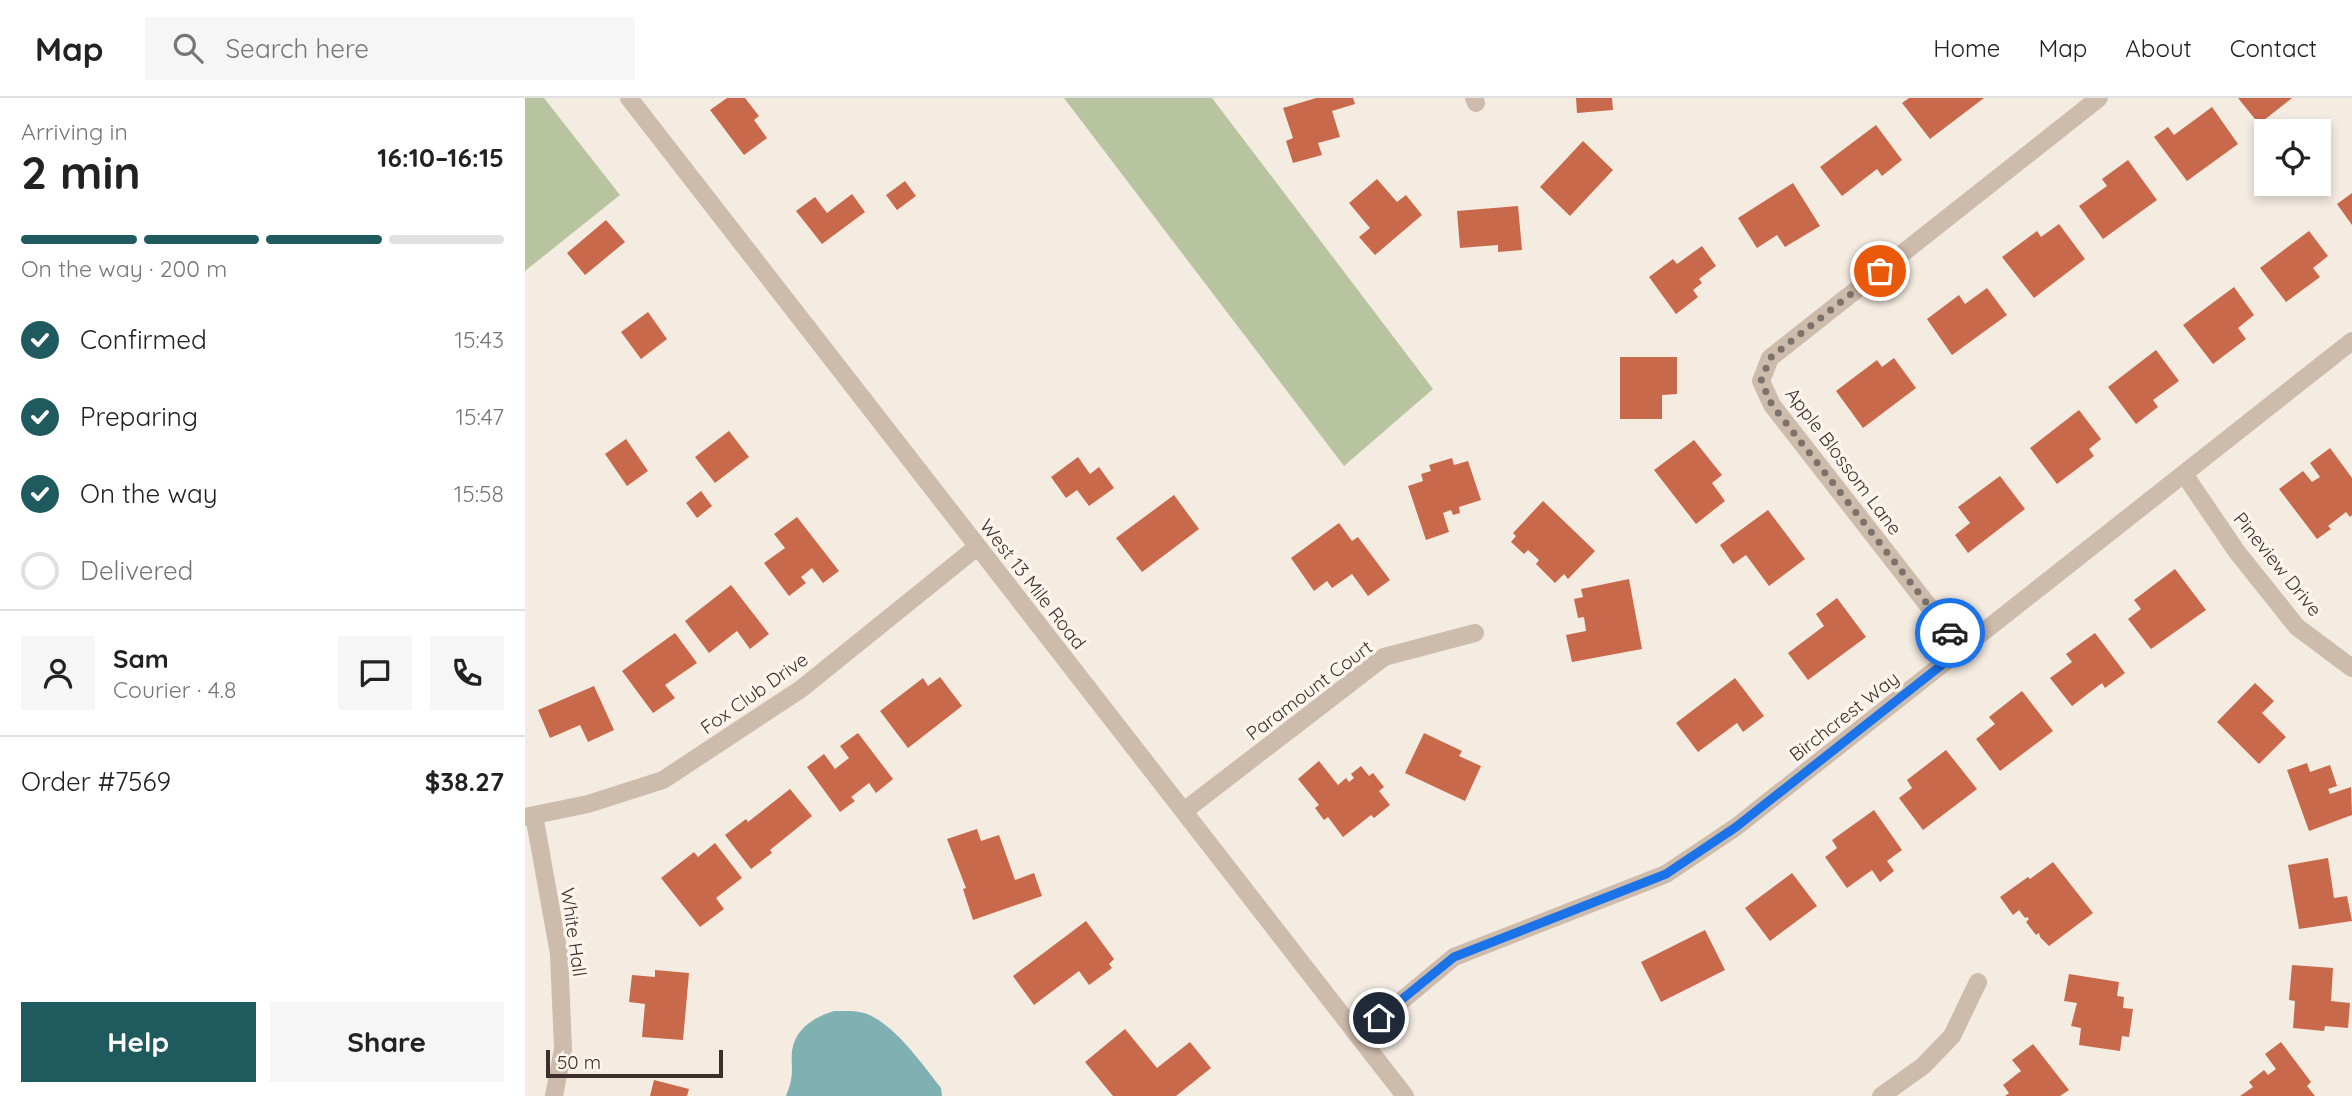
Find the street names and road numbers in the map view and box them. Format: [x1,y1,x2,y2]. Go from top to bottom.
street label: Apple Blossom Lane [1781,382,1907,540]
street label: Pineview Drive [2229,507,2327,621]
street label: West 13 Mile Road [975,514,1091,654]
street label: Paramount Court [1241,635,1377,745]
street label: Fox Club Drive [695,647,813,739]
street label: Birchcrest Way [1784,666,1904,766]
street label: White Hall [556,886,592,978]

